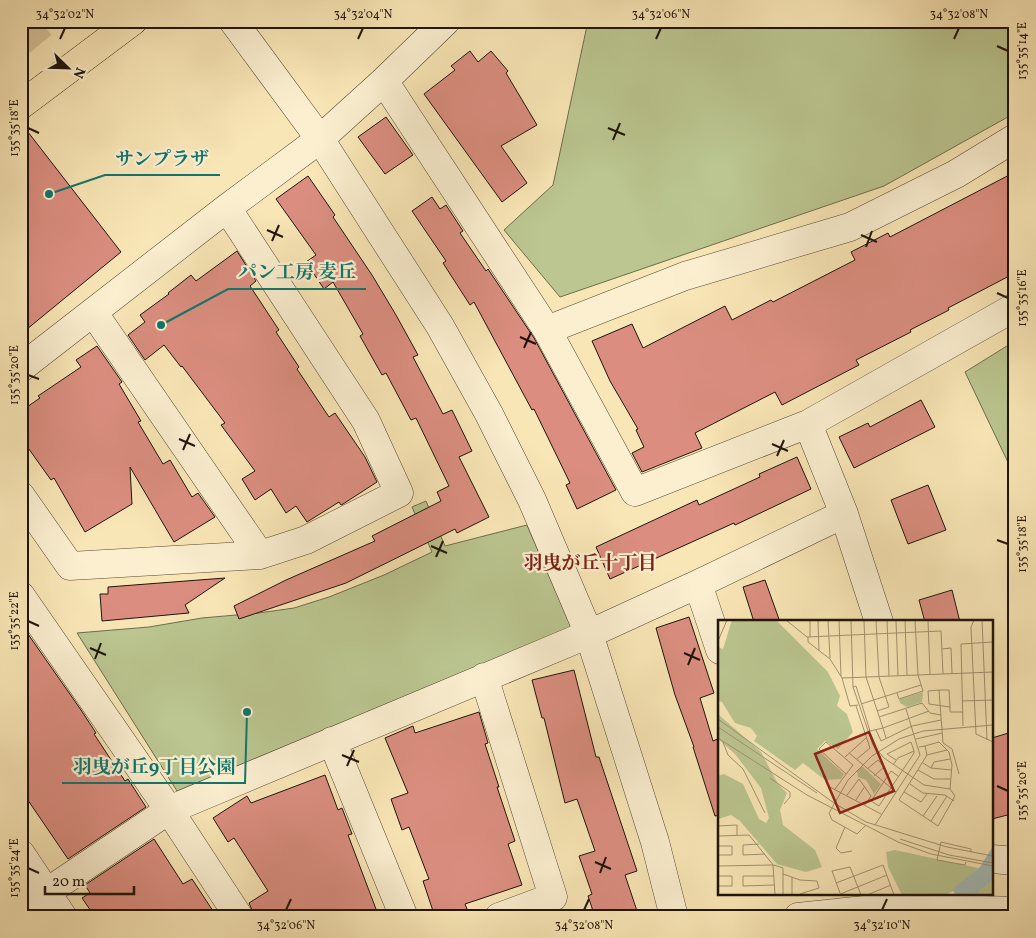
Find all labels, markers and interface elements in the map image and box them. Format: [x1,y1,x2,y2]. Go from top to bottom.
text: 34°32'02"N [36,7,94,23]
text: 34°32'04"N [334,7,392,23]
text: 34°32'06"N [632,7,690,23]
text: 34°32'08"N [930,7,988,23]
text: 135°35'14"E [1015,22,1031,80]
north arrow [42,42,92,92]
text: N [68,64,89,81]
text: 135°35'18"E [7,99,23,157]
callout: サンプラザ [105,141,220,175]
text: サンプラザ [115,147,209,173]
callout: パン工房 麦丘 [228,255,366,289]
text: パン工房 麦丘 [238,260,356,286]
text: 135°35'16"E [1015,269,1031,327]
text: 135°35'20"E [7,345,23,405]
text: 135°35'18"E [1015,515,1031,573]
district label: 羽曳が丘十丁目 [523,551,657,577]
text: 135°35'22"E [7,591,23,651]
inset map [718,620,994,896]
callout: 羽曳が丘9丁目公園 [62,749,245,783]
text: 羽曳が丘9丁目公園 [73,755,235,781]
text: 135°35'20"E [1015,761,1031,821]
text: 135°35'24"E [7,838,23,898]
scale bar [45,863,134,895]
text: 20 m [52,872,85,893]
text: 34°32'06"N [257,918,315,934]
text: 34°32'08"N [555,918,613,934]
text: 34°32'10"N [854,918,911,934]

